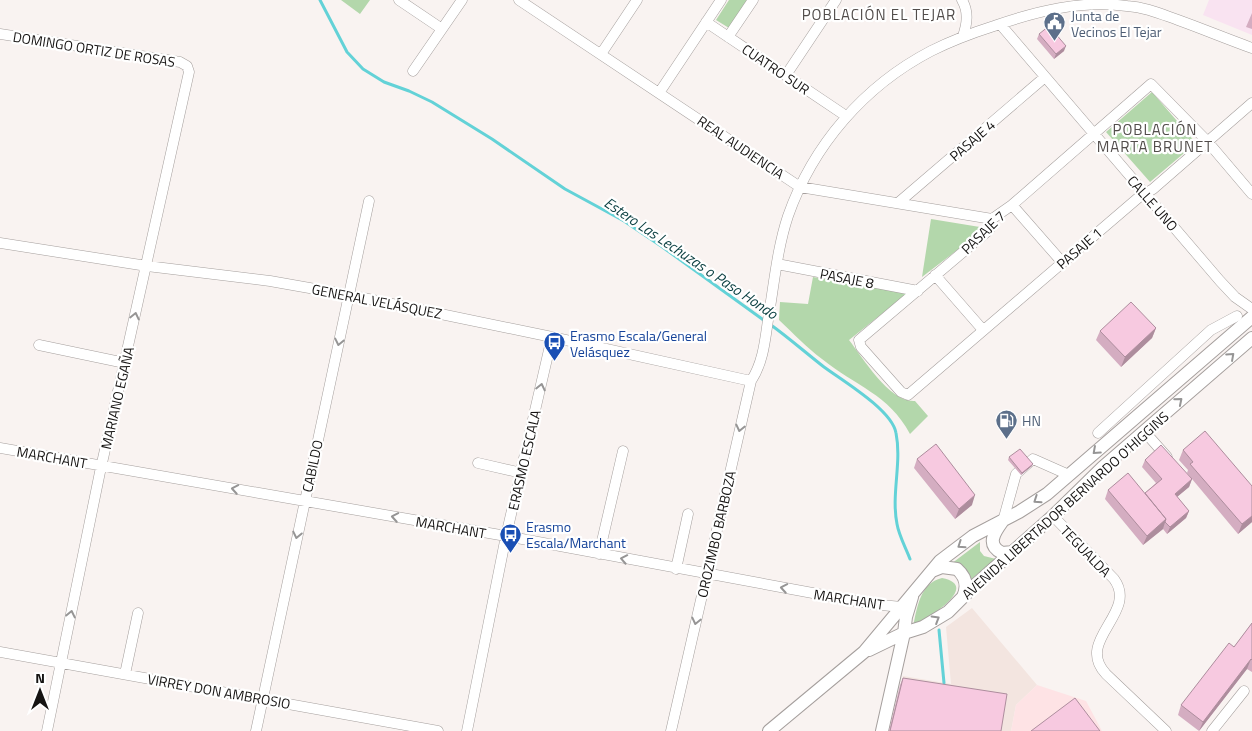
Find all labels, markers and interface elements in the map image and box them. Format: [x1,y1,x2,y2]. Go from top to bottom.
district label: POBLACIÓN EL TEJAR [802,3,956,26]
place label: Junta de Vecinos El Tejar [1071,5,1162,42]
public building icon: Junta de Vecinos El Tejar [1043,11,1067,42]
street label: DOMINGO ORTIZ DE ROSAS [11,26,177,72]
street label: CUATRO SUR [738,39,814,99]
street label: REAL AUDIENCIA [693,110,789,184]
street label: PASAJE 4 [945,114,1000,166]
district label: POBLACIÓN MARTA BRUNET [1097,118,1213,158]
street label: CALLE UNO [1123,170,1183,236]
water label: Estero Las Lechuzas o Paso Hondo [600,191,783,325]
street label: PASAJE 7 [956,205,1010,259]
street label: PASAJE 1 [1052,222,1106,274]
street label: PASAJE 8 [818,262,876,294]
street label: GENERAL VELÁSQUEZ [310,278,444,324]
one-way arrow [130,311,140,320]
place label: Erasmo Escala/General Velásquez [570,325,707,362]
bus stop icon: Erasmo Escala/General Velásquez [542,331,566,362]
one-way arrow [334,338,345,347]
street label: MARIANO EGAÑA [95,344,139,451]
one-way arrow [1226,353,1235,362]
one-way arrow [535,382,546,391]
one-way arrow [1173,399,1182,407]
street label: AVENIDA LIBERTADOR BERNARDO O'HIGGINS [957,406,1173,604]
street label: ERASMO ESCALA [502,407,546,512]
fuel station icon: HN [994,408,1018,439]
place label: HN [1022,410,1041,431]
one-way arrow [735,424,746,433]
street label: CABILDO [296,438,328,494]
street label: MARCHANT [15,440,89,474]
one-way arrow [1092,445,1101,454]
street label: OROZIMBO BARBOZA [691,468,741,600]
one-way arrow [231,485,239,495]
one-way arrow [1034,494,1043,503]
street label: MARCHANT [414,510,488,544]
one-way arrow [391,513,399,523]
place label: Erasmo Escala/Marchant [526,516,626,553]
street label: TEGUALDA [1056,520,1117,582]
bus stop icon: Erasmo Escala/Marchant [498,522,522,553]
one-way arrow [292,531,303,540]
one-way arrow [957,539,966,548]
one-way arrow [619,554,628,564]
street label: MARCHANT [812,583,886,615]
one-way arrow [779,584,788,594]
one-way arrow [65,610,76,619]
one-way arrow [691,616,702,625]
one-way arrow [931,616,940,626]
north arrow [15,666,65,716]
text: N [35,667,45,688]
street label: VIRREY DON AMBROSIO [146,668,292,714]

